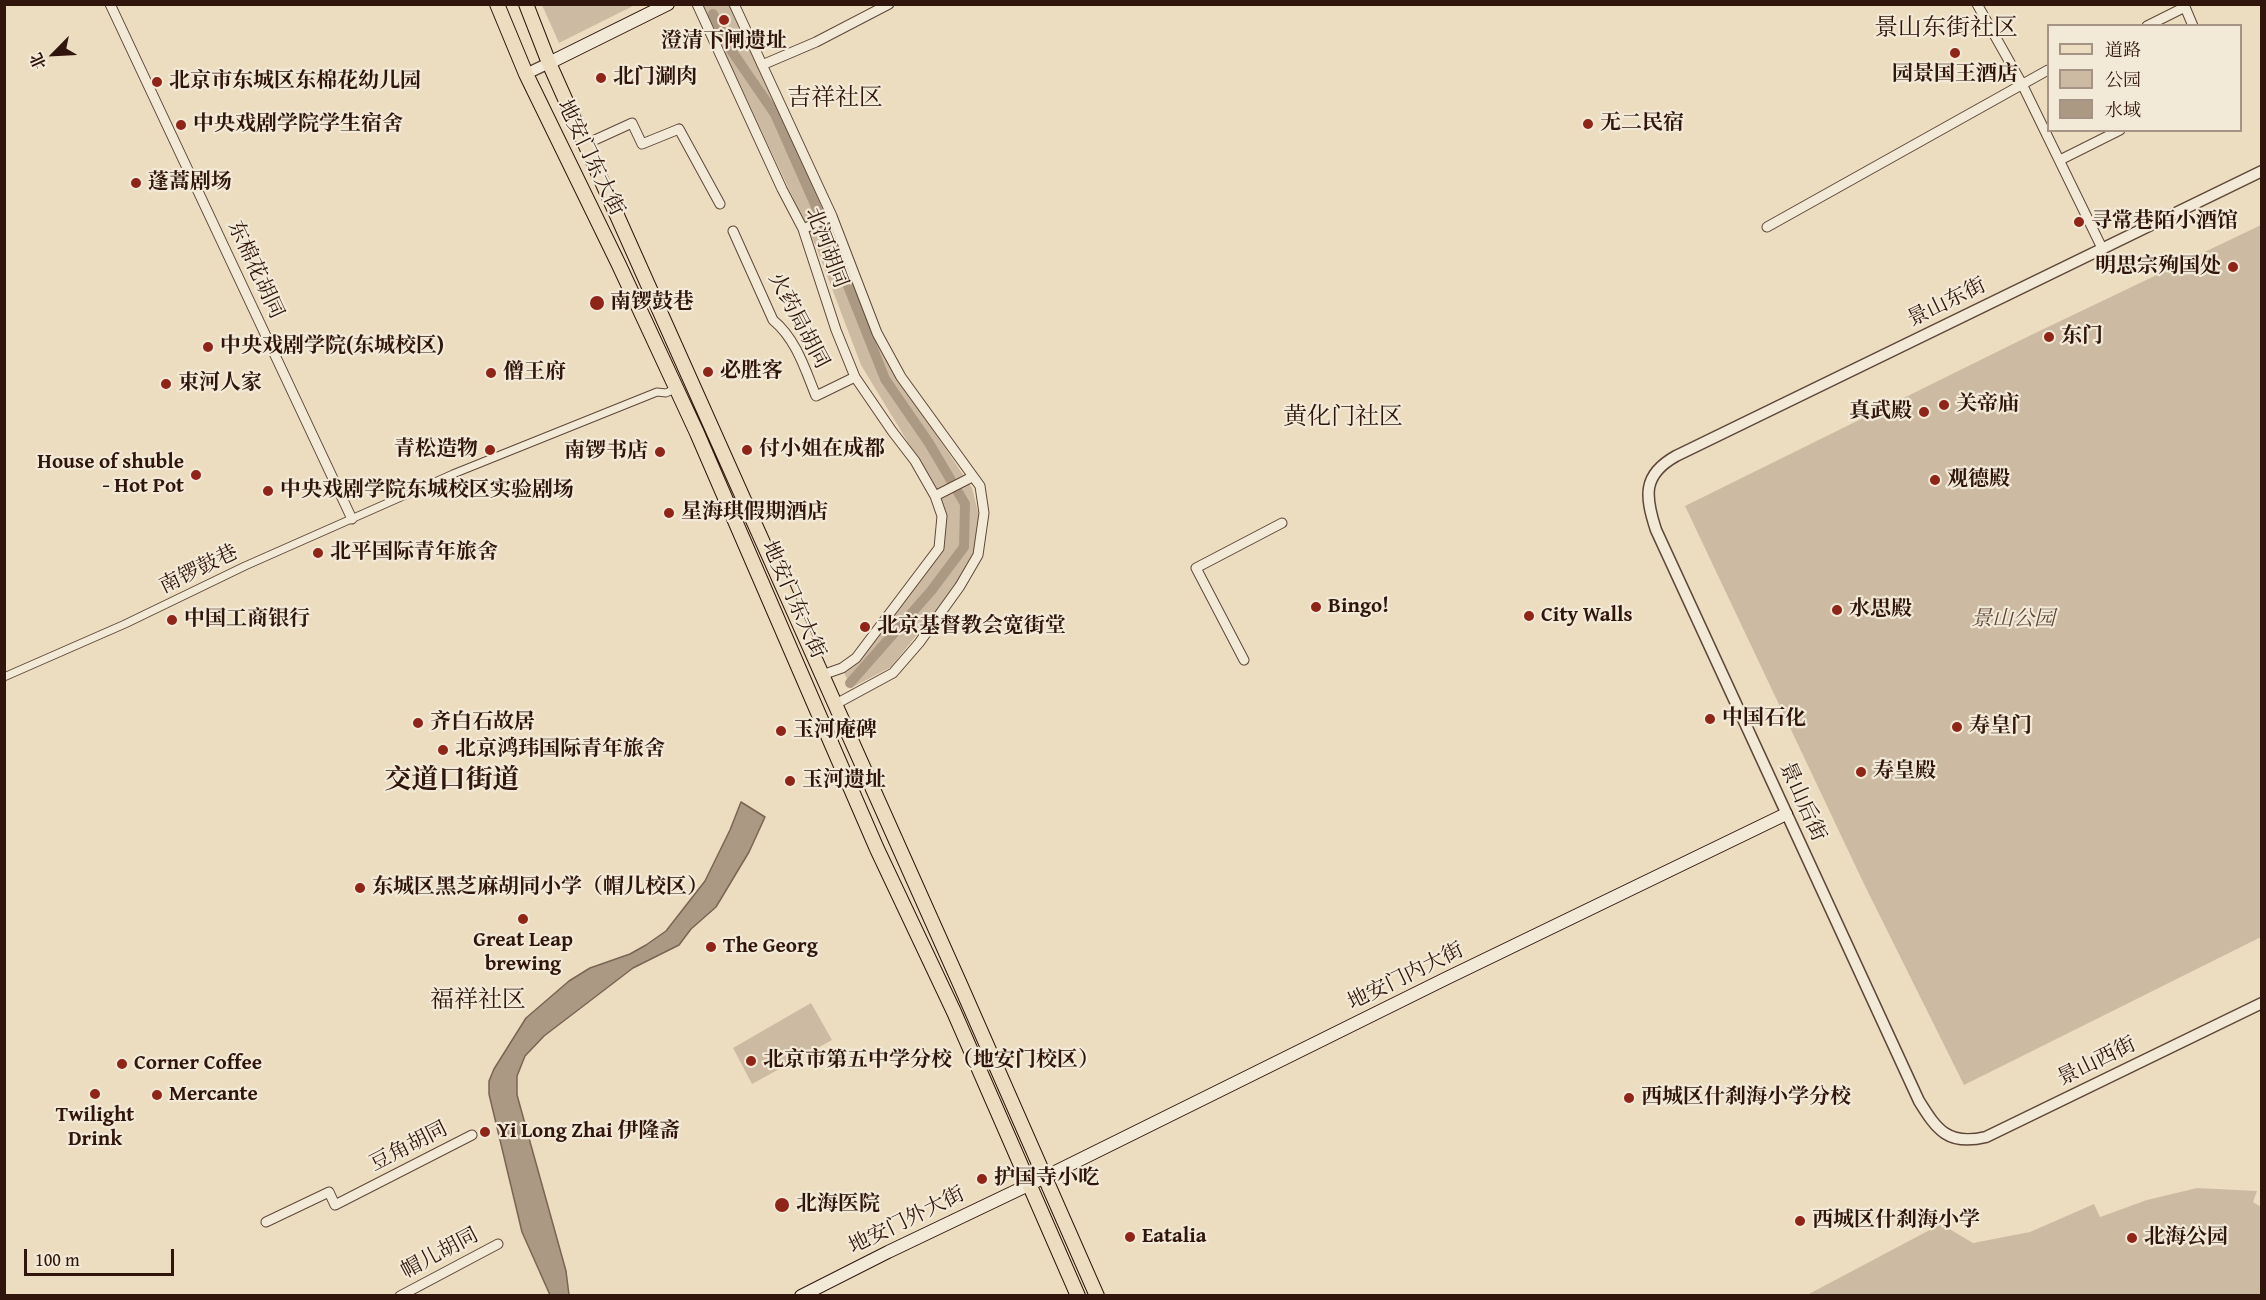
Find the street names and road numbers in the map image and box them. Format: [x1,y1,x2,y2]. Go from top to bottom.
street label: 地安门东大街 [551,96,629,220]
street label: 北河胡同 [799,204,853,292]
street label: 东棉花胡同 [221,217,289,323]
street label: 火药局胡同 [762,269,834,373]
street label: 景山东街 [1904,273,1990,333]
street label: 地安门东大街 [756,537,830,663]
street label: 南锣鼓巷 [156,540,242,600]
street label: 景山后街 [1773,759,1831,845]
street label: 地安门内大街 [1344,938,1468,1016]
street label: 景山西街 [2054,1032,2140,1092]
street label: 豆角胡同 [366,1117,452,1177]
street label: 地安门外大街 [845,1182,969,1260]
street label: 帽儿胡同 [397,1223,483,1285]

